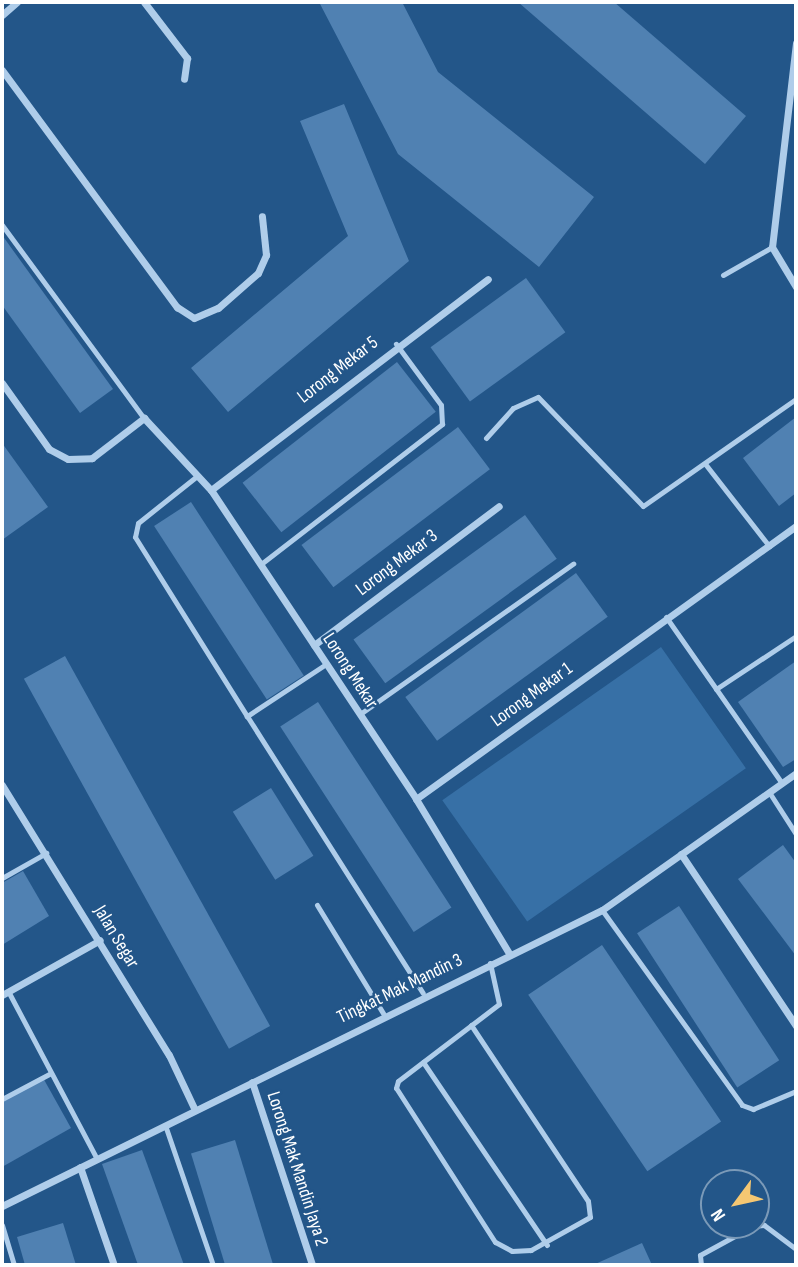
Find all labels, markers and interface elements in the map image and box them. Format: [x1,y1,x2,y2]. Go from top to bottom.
street label: Lorong Mekar 5 [293,331,383,409]
street label: Lorong Mekar 3 [352,525,442,601]
street label: Lorong Mekar [317,629,383,713]
street label: Lorong Mekar 1 [487,658,577,732]
street label: Jalan Segar [88,902,144,972]
street label: Tingkat Mak Mandin 3 [334,949,466,1029]
street label: Lorong Mak Mandin Jaya 2 [261,1089,333,1249]
north arrow [700,1169,770,1239]
text: N [706,1204,731,1225]

